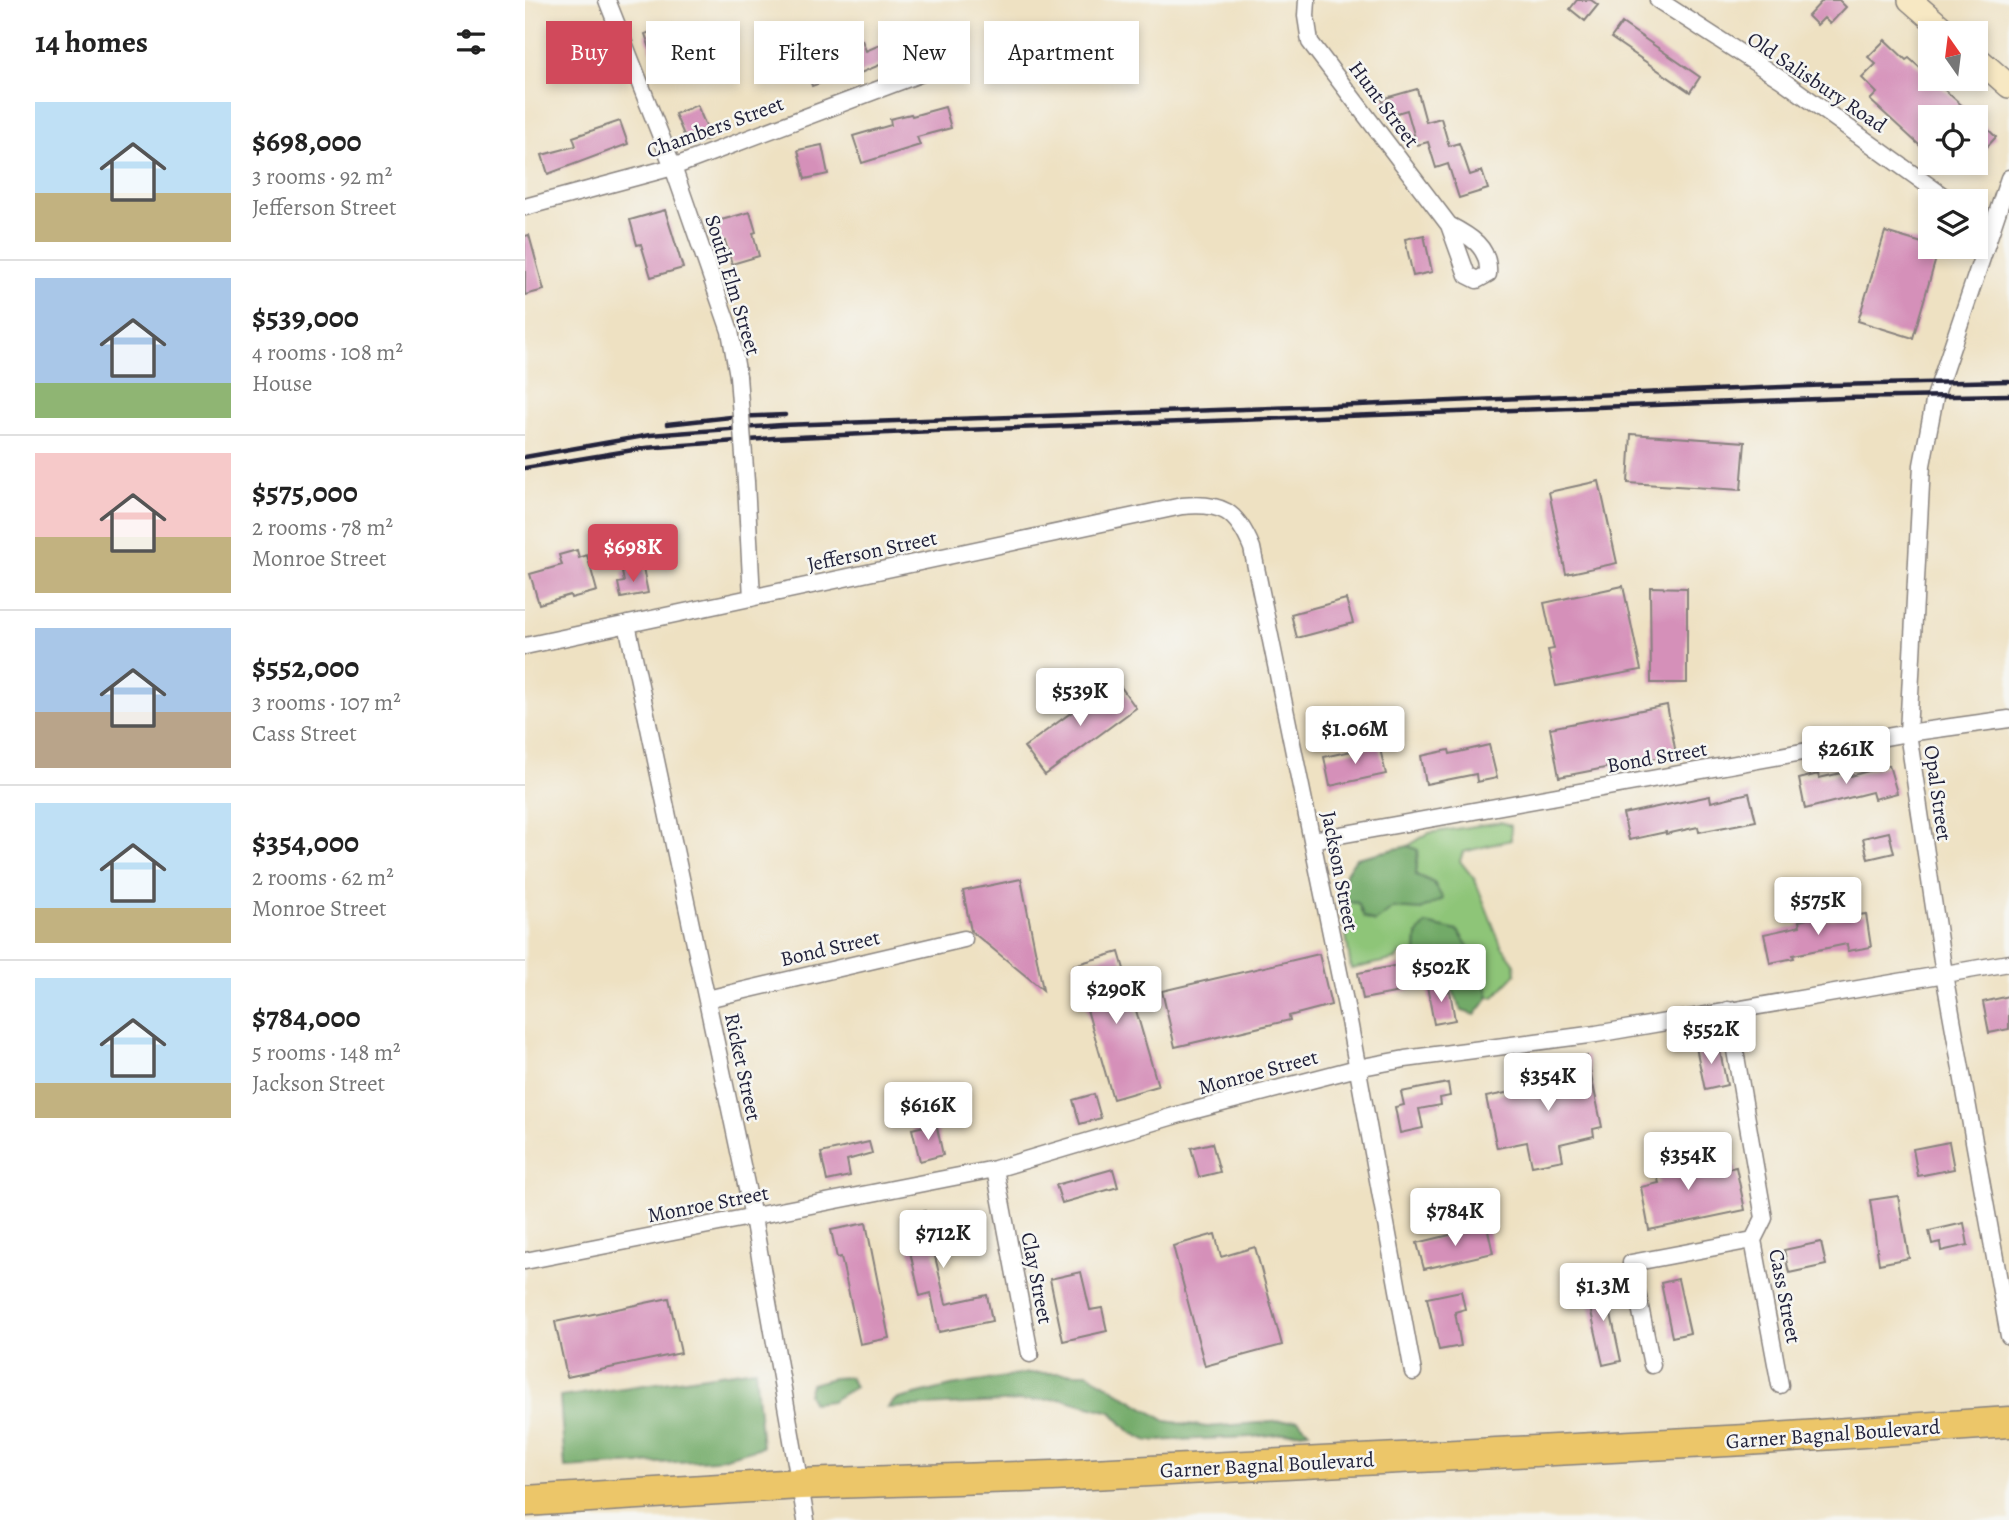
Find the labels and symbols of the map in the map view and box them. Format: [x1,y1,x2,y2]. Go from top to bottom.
north arrow [1918,21,1988,91]
street label: Old Salisbury Road [1742,25,1893,140]
street label: Hunt Street [1342,55,1426,153]
street label: Chambers Street [643,89,787,165]
street label: South Elm Street [698,211,768,359]
pin: $698K [584,524,682,584]
street label: Jefferson Street [805,524,940,578]
pin: $539K [1031,668,1129,728]
pin: $1.06M [1298,706,1412,766]
pin: $261K [1797,726,1895,786]
street label: Bond Street [1605,734,1709,780]
street label: Opal Street [1917,743,1959,843]
street label: Jackson Street [1315,809,1365,933]
pin: $575K [1769,878,1867,937]
street label: Bond Street [777,923,883,973]
pin: $502K [1392,944,1490,1004]
pin: $290K [1067,967,1165,1026]
pin: $552K [1662,1006,1760,1066]
street label: Ricket Street [718,1010,768,1124]
street label: Monroe Street [1195,1043,1321,1101]
pin: $354K [1499,1054,1597,1113]
pin: $616K [879,1082,977,1142]
pin: $354K [1639,1132,1737,1192]
street label: Monroe Street [645,1179,771,1229]
pin: $784K [1406,1188,1504,1248]
pin: $712K [894,1210,992,1270]
street label: Clay Street [1014,1230,1060,1326]
street label: Cass Street [1762,1246,1808,1346]
pin: $1.3M [1554,1264,1652,1323]
street label: Garner Bagnal Boulevard [1725,1412,1942,1455]
street label: Garner Bagnal Boulevard [1159,1445,1376,1485]

